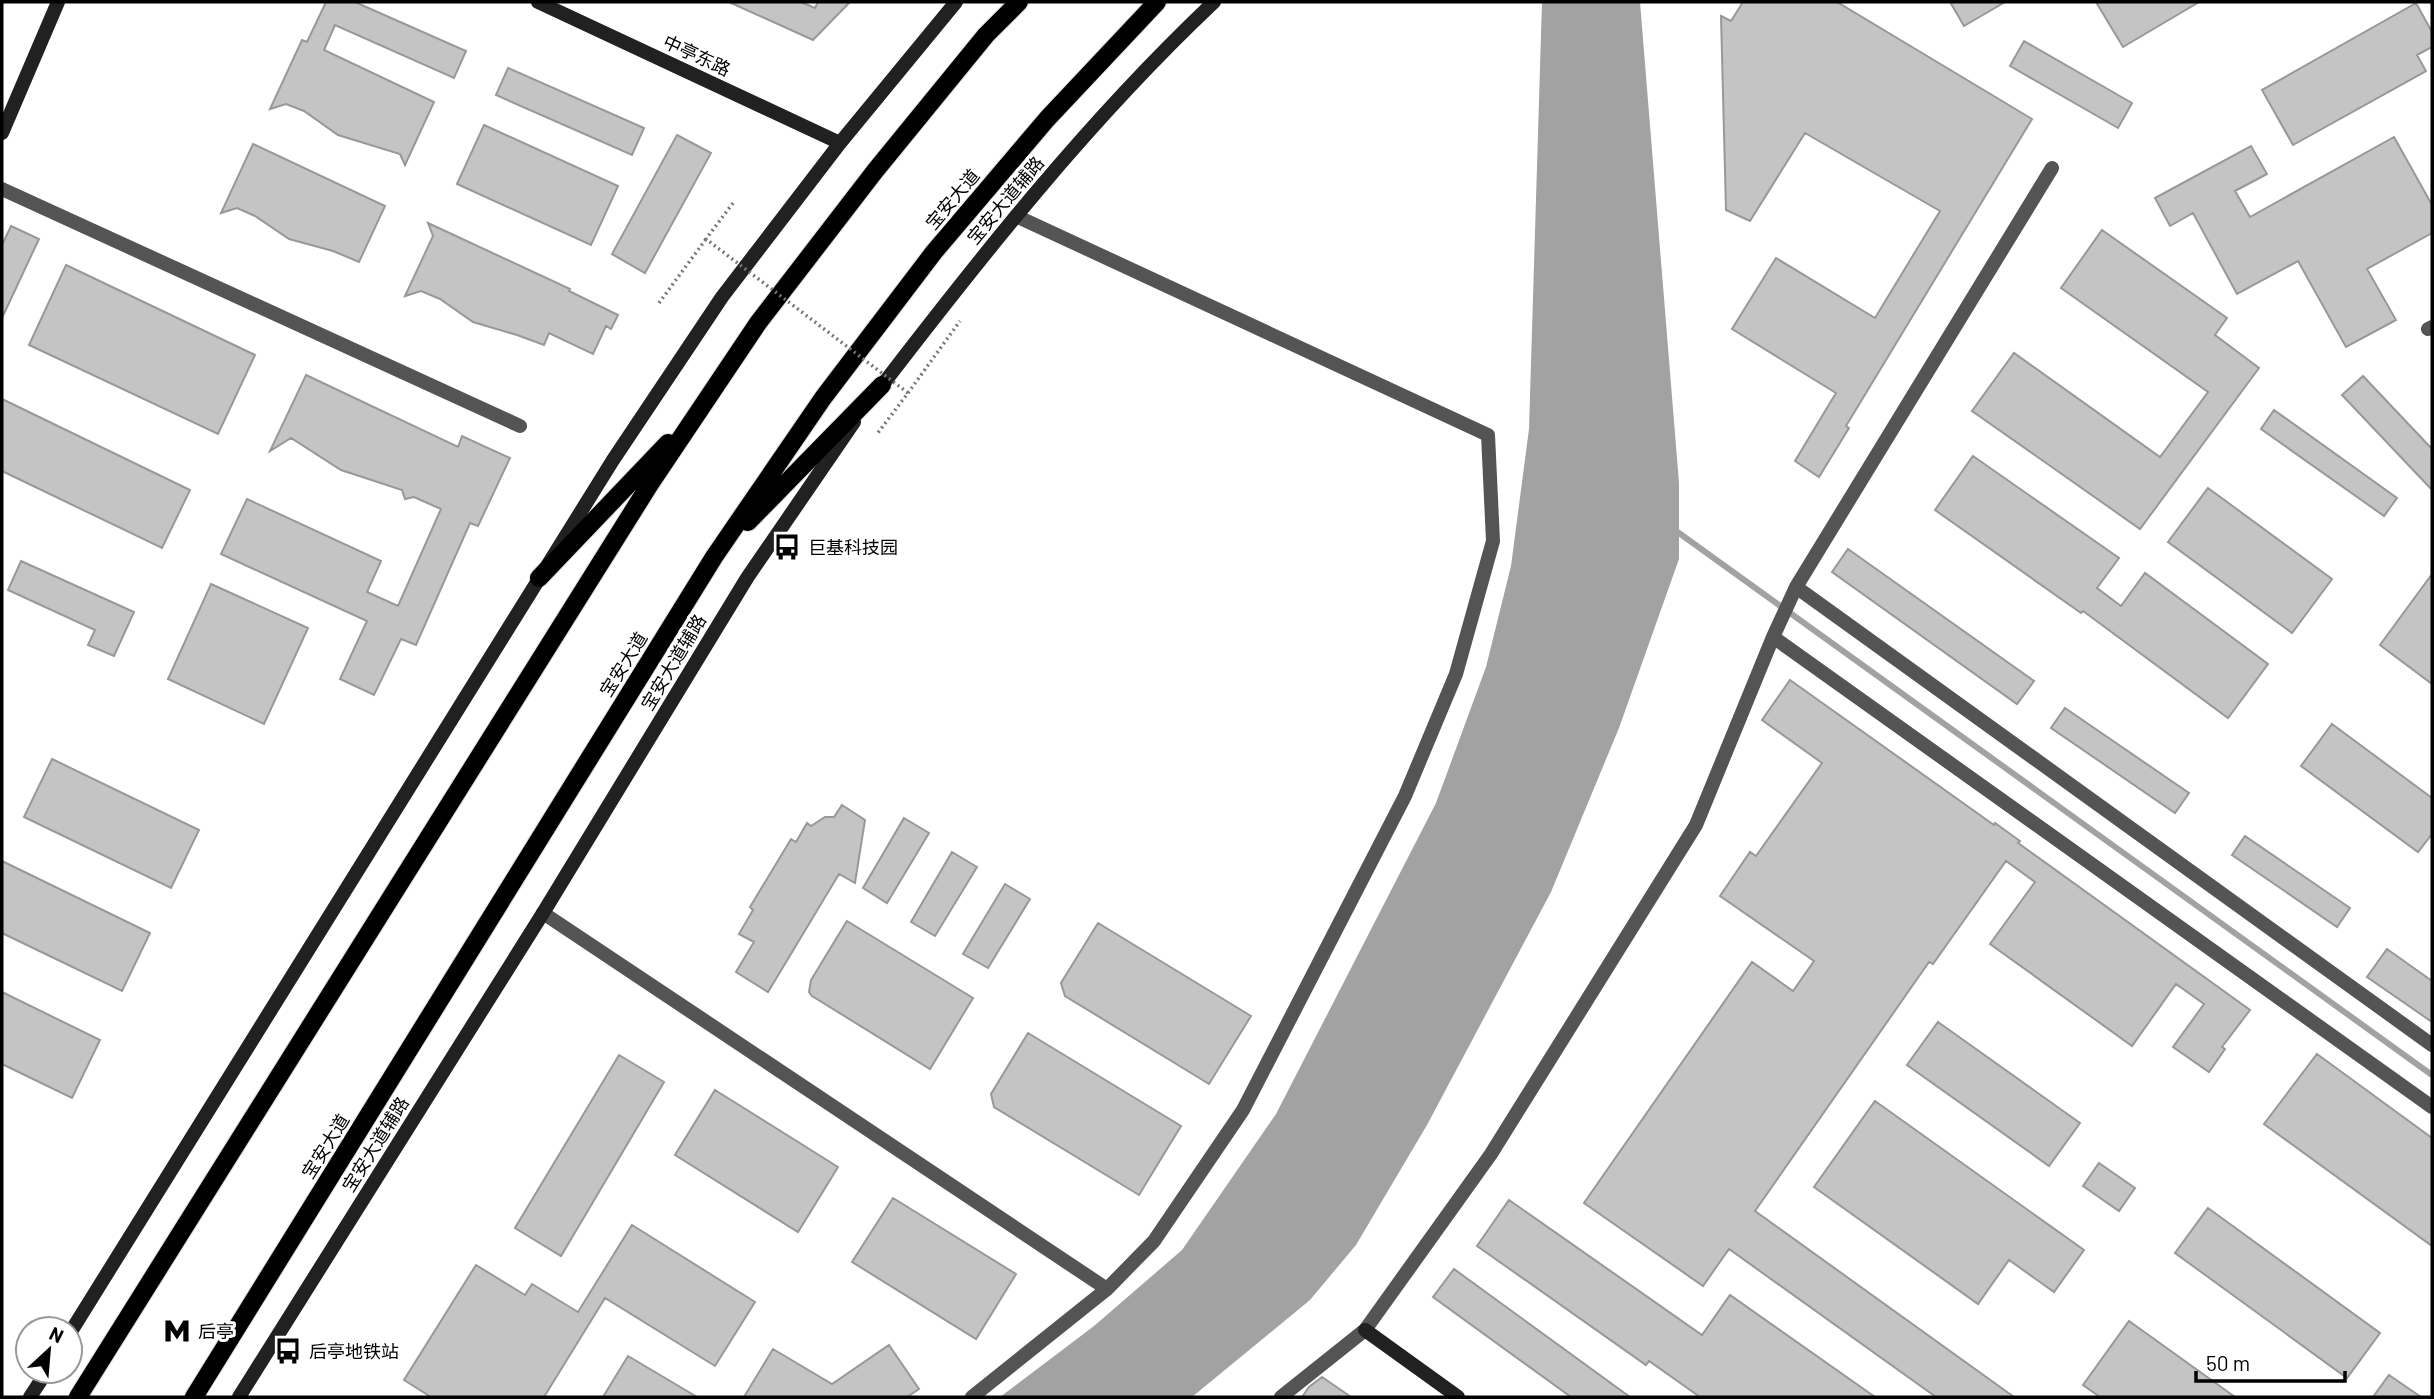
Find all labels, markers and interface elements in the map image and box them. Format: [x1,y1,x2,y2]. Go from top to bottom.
street label: 中亭东路 [660,30,734,80]
street label: 宝安大道辅路 [962,152,1048,248]
street label: 宝安大道 [920,164,984,234]
bus stop icon: 巨基科技园 [772,532,802,562]
place label: 巨基科技园 [808,536,898,558]
street label: 宝安大道辅路 [636,610,710,714]
street label: 宝安大道 [595,628,651,700]
street label: 宝安大道辅路 [337,1092,413,1196]
street label: 宝安大道 [297,1110,353,1182]
north arrow [14,1315,84,1385]
metro station icon: 后亭 [162,1316,192,1346]
place label: 后亭 [198,1320,234,1342]
text: N [46,1321,67,1347]
bus stop icon: 后亭地铁站 [273,1336,303,1366]
place label: 后亭地铁站 [309,1340,399,1362]
scale bar [2196,1340,2345,1384]
text: 50 m [2206,1350,2250,1375]

